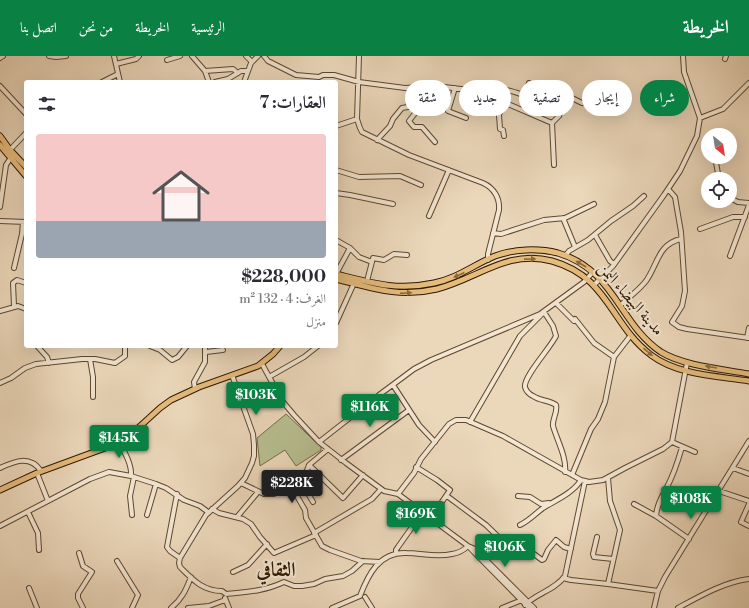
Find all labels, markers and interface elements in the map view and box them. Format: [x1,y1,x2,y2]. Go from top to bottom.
text: الخريطة [683,15,729,39]
text: اتصل بنا [20,19,57,37]
text: من نحن [79,19,113,37]
text: الخريطة [135,19,169,37]
text: الرئيسية [191,19,225,37]
chip: شقة [405,80,451,116]
chip: جديد [459,80,511,116]
chip: تصفية [519,80,574,116]
chip: إيجار [582,80,632,116]
chip: شراء [640,80,689,116]
text: العقارات: 7 [259,92,326,114]
icon: filters [36,93,58,115]
north arrow [701,128,737,164]
map controls [701,128,737,208]
icon: home [145,160,217,232]
button: locate [701,172,737,208]
one-way arrow [524,256,537,262]
street label: مدينة البيضاء اليمن [593,258,668,340]
one-way arrow [575,260,587,267]
text: $228,000 [242,266,326,288]
one-way arrow [453,272,465,278]
one-way arrow [400,289,412,296]
text: الغرف: 4 · 132 m² [239,291,326,307]
text: منزل [306,314,326,330]
one-way arrow [643,348,654,357]
one-way arrow [704,364,717,370]
pin: $103K [228,382,284,416]
text: $103K [235,387,277,403]
pin: $116K [342,394,398,428]
text: $116K [351,399,389,415]
pin: $145K [91,425,147,459]
text: $145K [99,430,139,446]
pin: $228K [264,470,320,504]
text: $228K [271,475,313,491]
pin: $108K [663,486,719,520]
text: $108K [670,491,712,507]
pin: $169K [388,501,444,535]
text: $169K [396,506,436,522]
pin: $106K [477,534,533,568]
text: $106K [484,539,526,555]
district label: الثقافي [255,558,296,585]

